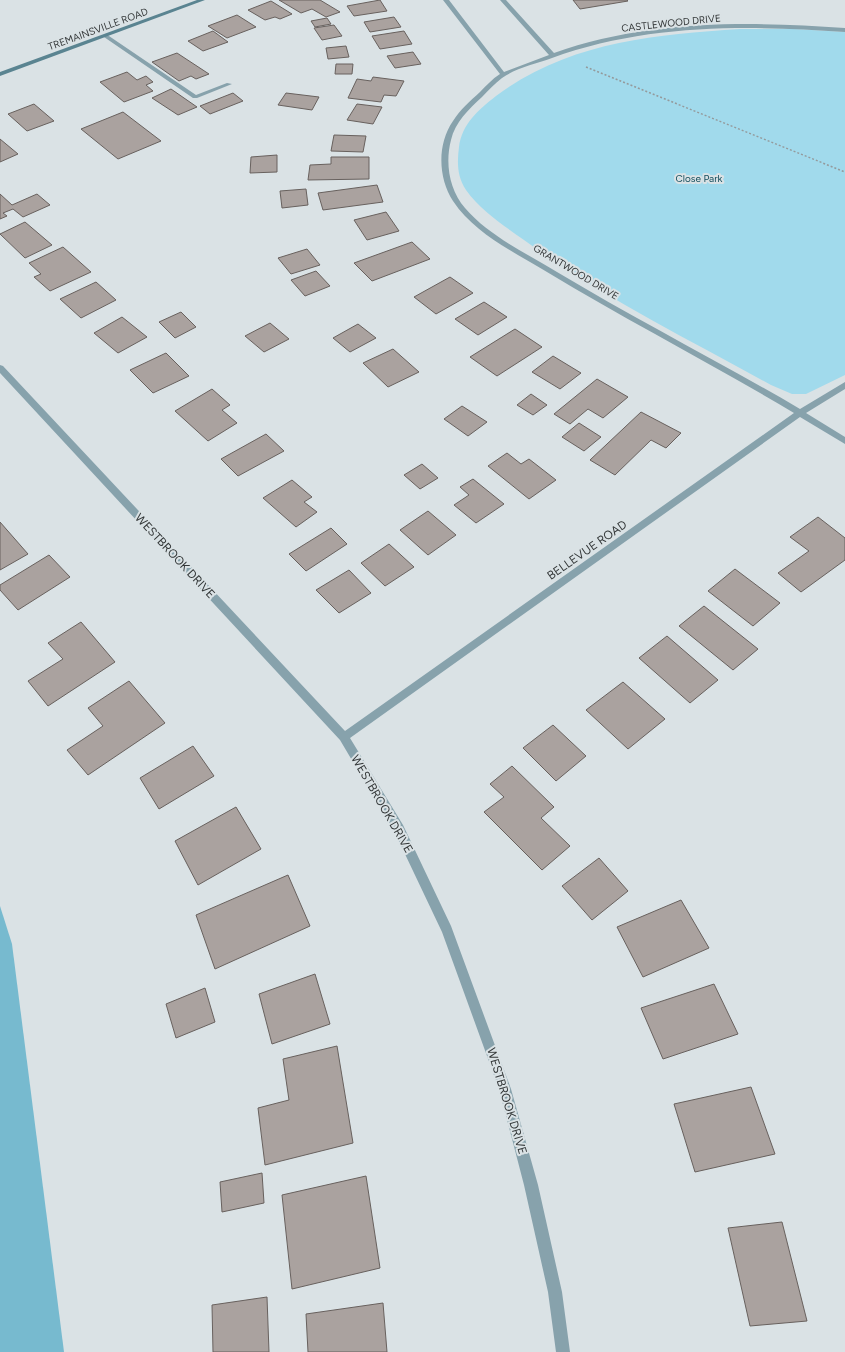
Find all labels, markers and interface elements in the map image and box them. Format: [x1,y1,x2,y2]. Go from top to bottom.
street label: TREMAINSVILLE ROAD [46,5,150,53]
street label: CASTLEWOOD DRIVE [621,11,721,35]
park label: Close Park [676,172,723,185]
street label: GRANTWOOD DRIVE [531,241,621,303]
street label: WESTBROOK DRIVE [132,511,218,601]
street label: BELLEVUE ROAD [544,517,630,583]
street label: WESTBROOK DRIVE [348,753,416,855]
street label: WESTBROOK DRIVE [484,1046,530,1156]

